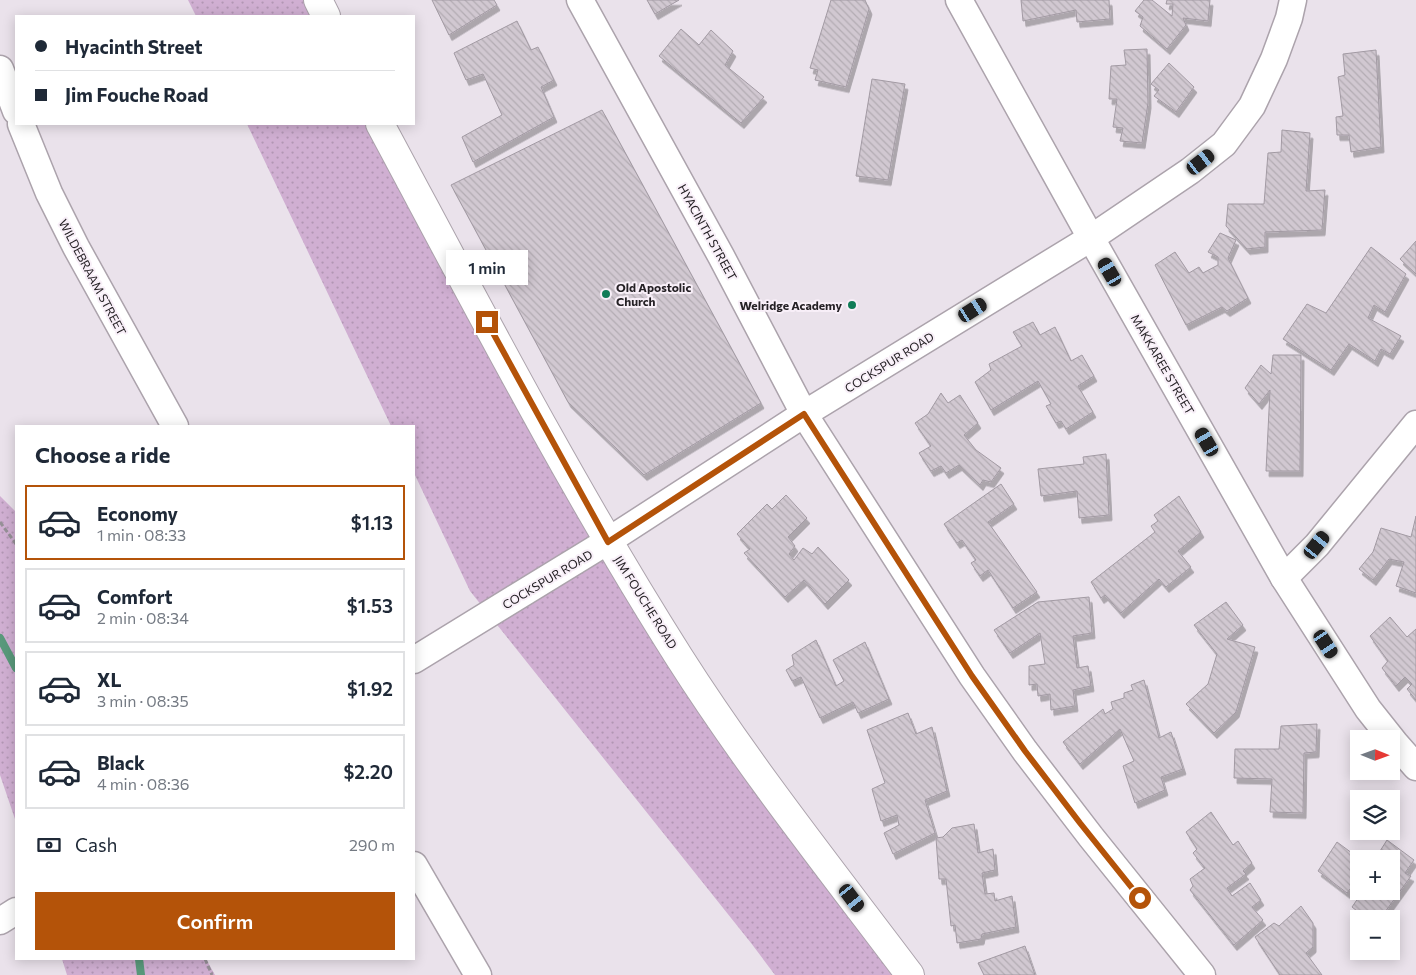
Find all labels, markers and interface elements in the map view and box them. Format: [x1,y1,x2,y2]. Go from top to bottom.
text: Hyacinth Street [65,35,202,58]
text: Jim Fouche Road [65,83,208,106]
car [1184,147,1217,177]
street label: HYACINTH STREET [676,181,740,283]
street label: WILDEBRAAM STREET [57,217,130,338]
callout: 1 min [446,250,528,284]
car [1096,255,1123,289]
text: 1 min [468,258,506,277]
place label: Old Apostolic Church [616,280,691,308]
marker: Old Apostolic Church [600,288,612,300]
car [956,296,989,324]
place label: Welridge Academy [740,298,842,312]
marker: Welridge Academy [846,299,858,311]
route end [476,311,498,333]
street label: MAKKAREE STREET [1129,311,1198,417]
street label: COCKSPUR ROAD [842,329,936,395]
car [1193,425,1220,459]
text: Choose a ride [35,441,170,468]
icon: car [37,500,82,545]
text: Economy [97,502,178,525]
text: $1.13 [351,511,393,534]
text: 1 min · 08:33 [97,525,186,544]
car [1301,529,1332,561]
street label: COCKSPUR ROAD [500,547,595,611]
street label: JIM FOUCHE ROAD [611,553,680,652]
icon: car [37,583,82,628]
text: Comfort [97,585,173,608]
text: $1.53 [347,594,393,617]
text: 2 min · 08:34 [97,608,189,627]
car [1311,627,1340,661]
icon: car [37,666,82,711]
text: XL [97,668,122,691]
text: $1.92 [347,677,393,700]
text: 3 min · 08:35 [97,691,189,710]
north arrow [1350,730,1400,780]
map controls [1350,730,1400,960]
icon: car [37,749,82,794]
text: Black [97,751,145,774]
text: $2.20 [343,760,393,783]
text: 4 min · 08:36 [97,774,190,793]
button: layers [1350,790,1400,840]
icon: cash [35,831,63,859]
text: Cash [75,833,117,856]
text: 290 m [349,835,395,854]
button: + [1350,850,1400,900]
car [836,882,867,914]
route start [1129,887,1151,909]
button: Confirm [35,892,395,950]
button: − [1350,910,1400,960]

